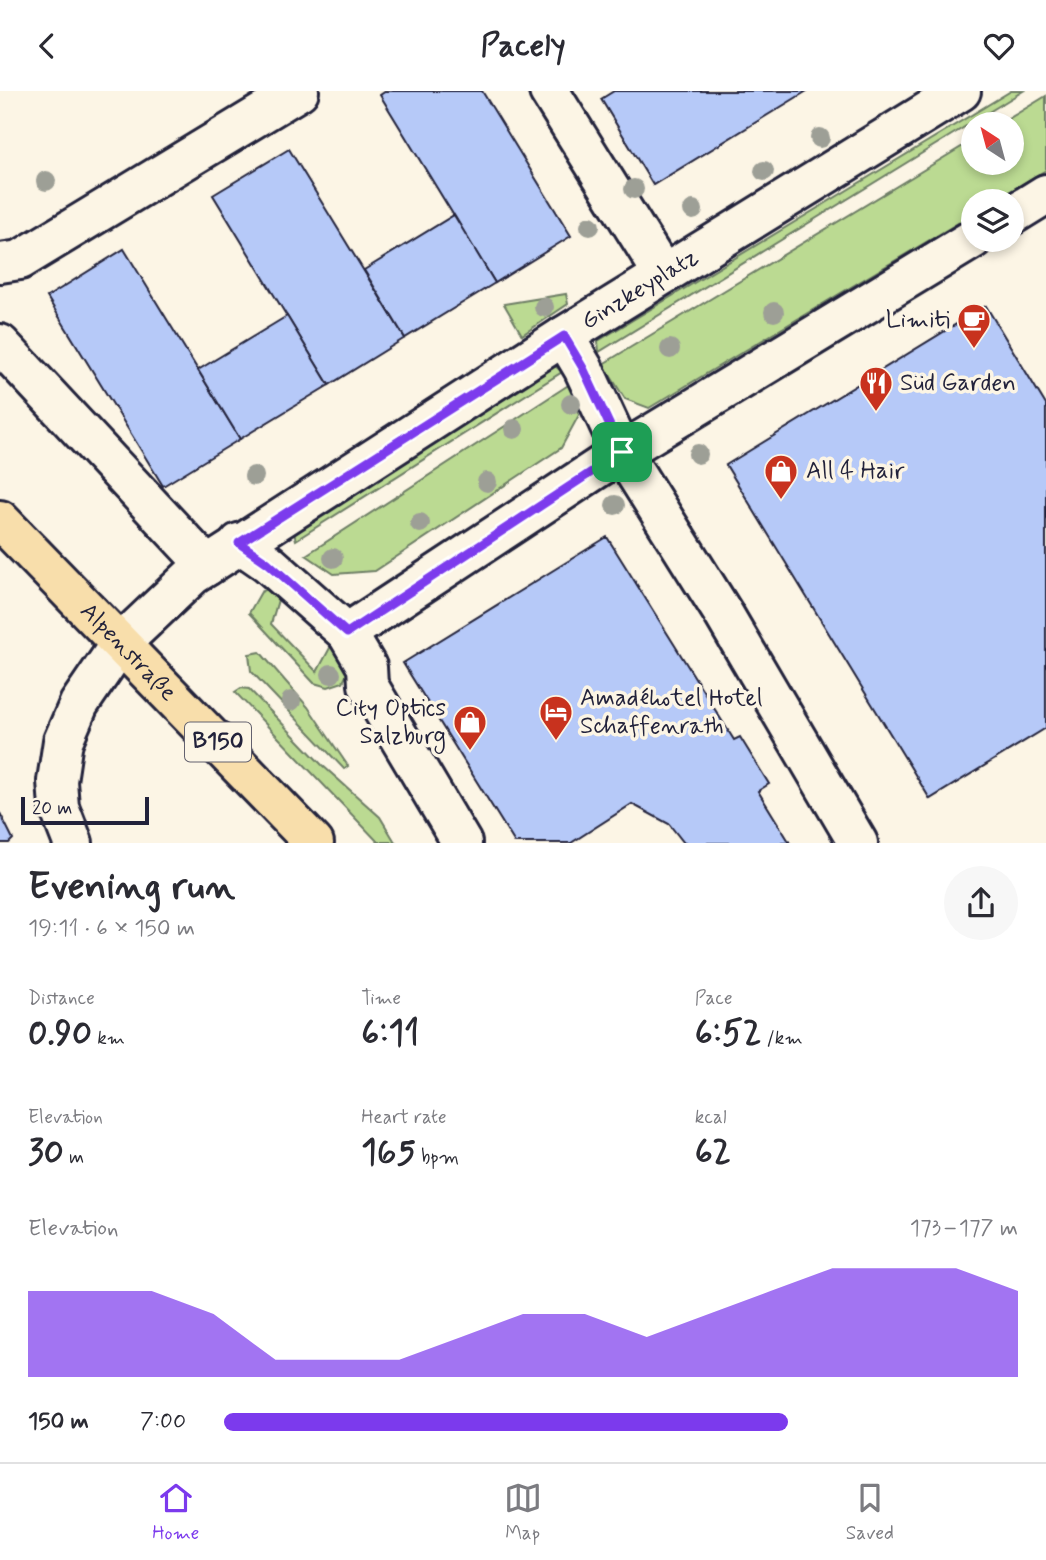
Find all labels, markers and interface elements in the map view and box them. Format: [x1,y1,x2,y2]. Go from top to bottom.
text: Pacely [480,25,566,67]
icon: back [28,27,66,65]
icon: heart [980,27,1018,65]
north arrow [961,112,1024,175]
map controls [961,112,1024,252]
button: layers [961,189,1024,252]
street label: Ginzkeyplatz [576,241,704,337]
cafe icon: Limiti [955,301,993,350]
place label: Limiti [886,305,950,336]
restaurant icon: Süd Garden [857,364,895,413]
place label: Süd Garden [900,368,1016,399]
pin [592,422,652,482]
icon: arrive [603,433,641,471]
shop icon: All 4 Hair [762,452,800,501]
place label: All 4 Hair [806,456,905,487]
street label: Alpenstraße [73,596,183,708]
place label: Amadéhotel Hotel Schaffenrath [580,683,763,742]
place label: City Optics Salzburg [336,693,446,754]
hotel icon: Amadéhotel Hotel Schaffenrath [537,693,575,742]
shop icon: City Optics Salzburg [451,703,489,752]
road number: B150 [185,723,251,761]
scale bar [21,793,149,825]
text: 20 m [32,796,72,821]
text: Evening run [28,863,235,912]
button: share [944,866,1018,940]
text: 19:11 · 6 × 150 m [28,914,195,944]
text: Distance [28,986,95,1011]
text: Time [361,986,401,1011]
text: Pace [695,986,732,1011]
text: 0.90 [28,1011,92,1057]
text: 6:11 [361,1011,419,1057]
text: 6:52 [695,1011,761,1057]
text: km [92,1026,125,1051]
text: /km [761,1026,803,1051]
text: Elevation [28,1105,103,1130]
text: Heart rate [361,1105,447,1130]
text: kcal [695,1105,727,1130]
text: 30 [28,1130,64,1176]
text: 165 [361,1130,416,1176]
text: 62 [695,1130,731,1176]
text: m [64,1145,84,1170]
text: bpm [416,1145,459,1170]
text: Elevation [28,1214,119,1244]
text: 173–177 m [910,1214,1018,1244]
text: 150 m [28,1407,89,1437]
text: 7:00 [140,1407,186,1437]
tab: Home [152,1479,199,1546]
tab: Map [504,1479,542,1546]
tab: Saved [846,1479,894,1546]

